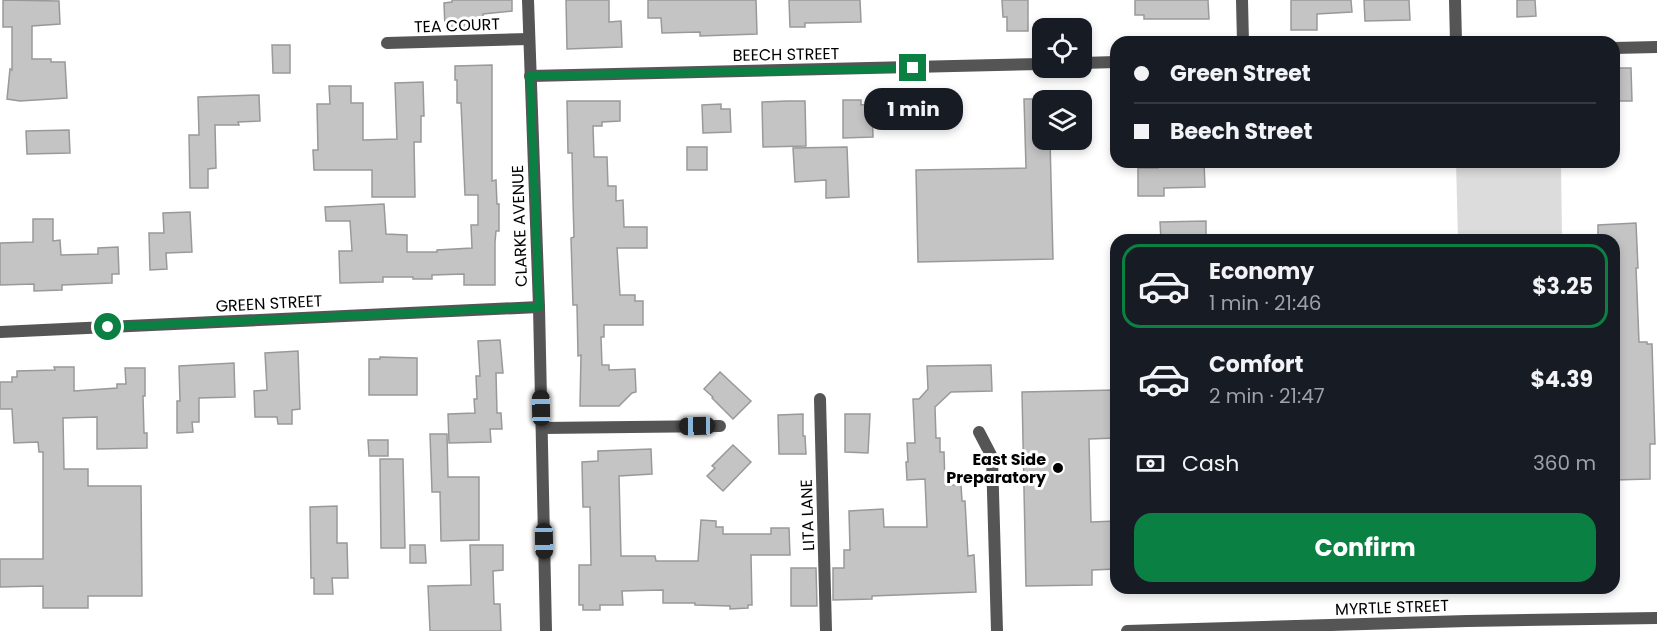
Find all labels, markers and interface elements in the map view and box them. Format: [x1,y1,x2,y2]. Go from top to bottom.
street label: TEA COURT [414,12,501,38]
map controls [1032,18,1092,150]
button: locate [1032,18,1092,78]
street label: BEECH STREET [732,42,840,67]
route end [899,54,926,81]
text: Green Street [1170,58,1311,89]
callout: 1 min [864,89,962,131]
button: layers [1032,90,1092,150]
text: 1 min [887,95,940,123]
text: Beech Street [1170,116,1312,147]
street label: CLARKE AVENUE [506,165,533,287]
text: Economy [1209,256,1314,287]
icon: car [1137,259,1191,313]
text: $3.25 [1532,271,1593,302]
street label: GREEN STREET [215,289,323,318]
text: 1 min · 21:46 [1209,289,1321,317]
route start [94,313,121,340]
text: Comfort [1209,349,1303,380]
icon: car [1137,352,1191,406]
text: $4.39 [1531,364,1593,395]
text: 2 min · 21:47 [1209,382,1325,410]
car [532,390,550,426]
car [679,417,715,435]
icon: cash [1134,447,1167,480]
place label: East Side Preparatory [946,448,1047,489]
text: Cash [1182,448,1239,479]
text: 360 m [1533,449,1596,477]
marker: East Side Preparatory [1051,461,1065,475]
street label: LITA LANE [795,479,820,551]
button: Confirm [1134,513,1596,582]
car [535,523,553,559]
street label: MYRTLE STREET [1335,594,1450,621]

